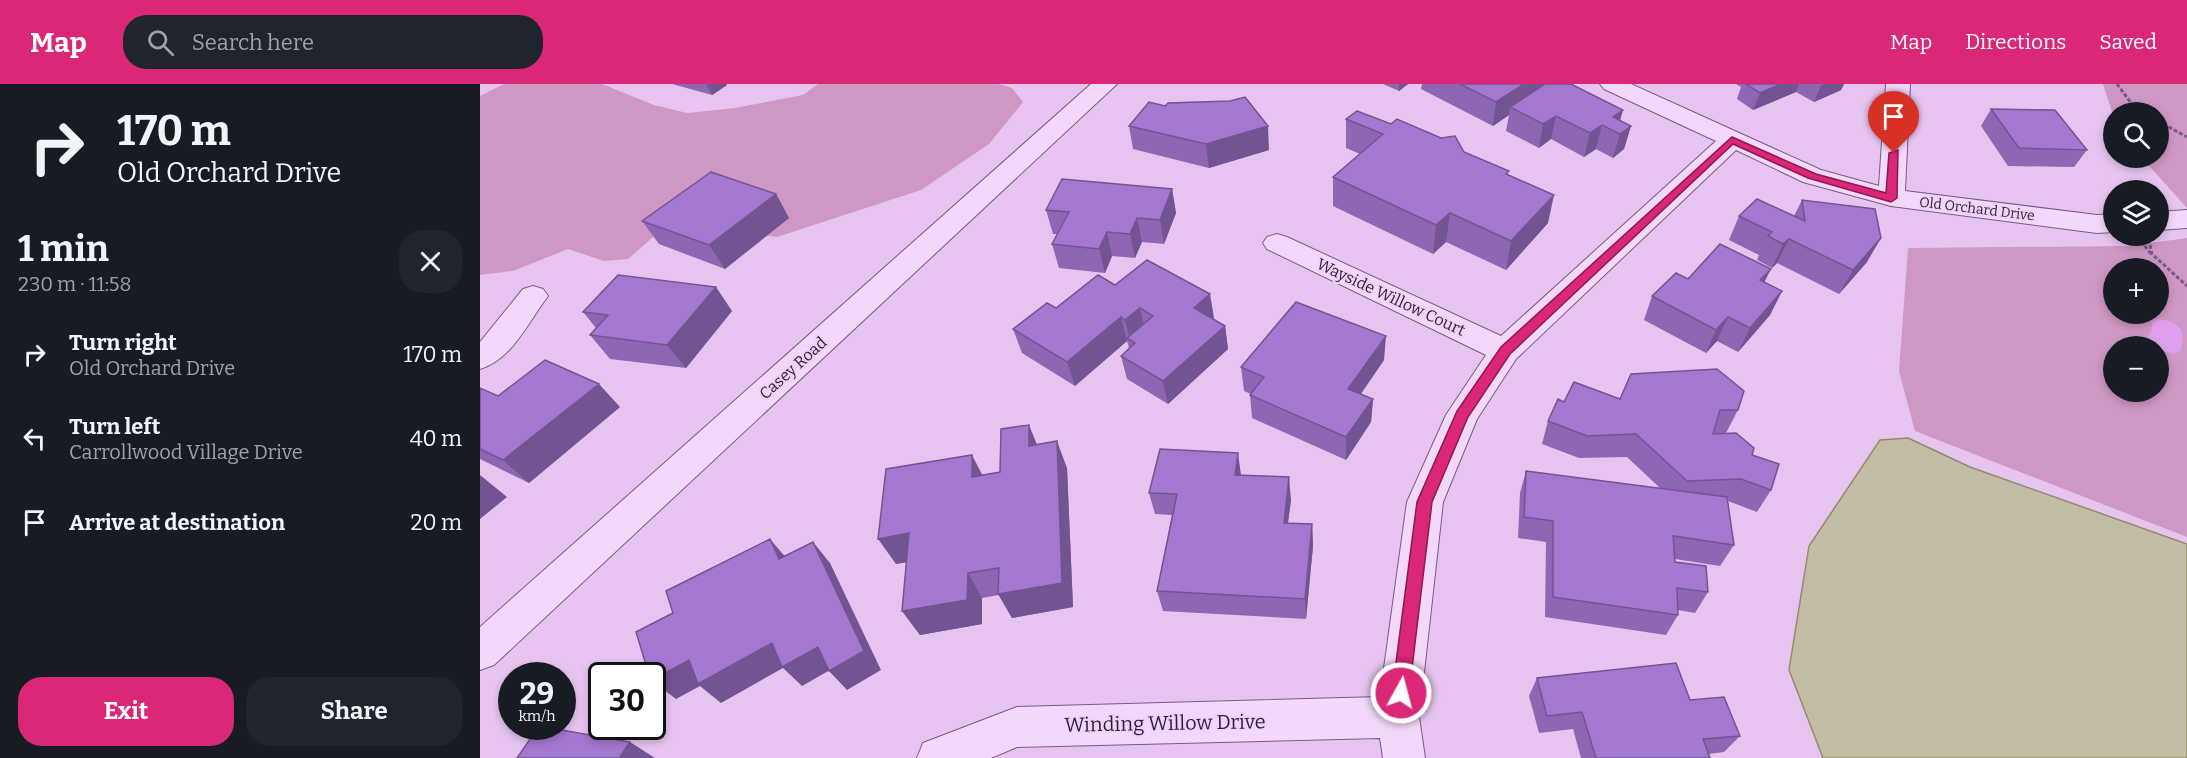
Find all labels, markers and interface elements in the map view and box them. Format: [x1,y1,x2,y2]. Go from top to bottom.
search box [123,15,543,69]
text: Map [30,26,87,59]
icon: search [144,26,177,59]
text: Search here [192,29,314,56]
text: Map [1890,29,1932,55]
text: Directions [1965,29,2066,55]
text: Saved [2099,29,2157,55]
pin [1868,91,1919,153]
icon: arrive [1877,100,1910,133]
map controls [2103,102,2169,402]
button: search [2103,102,2169,168]
text: 170 m [117,106,231,156]
icon: right [18,108,96,186]
text: Old Orchard Drive [117,157,341,189]
button: layers [2103,180,2169,246]
street label: Old Orchard Drive [1918,193,2036,225]
text: 1 min [18,227,109,271]
button: close [399,230,462,293]
street label: Wayside Willow Court [1314,254,1468,340]
button: + [2103,258,2169,324]
text: 230 m · 11:58 [18,272,132,296]
text: Turn right [69,329,177,356]
street label: Casey Road [755,332,831,403]
button: − [2103,336,2169,402]
icon: right [18,338,51,371]
text: 170 m [403,341,462,368]
text: Old Orchard Drive [69,356,235,380]
text: Turn left [69,413,161,440]
icon: left [18,422,51,455]
text: 40 m [410,425,462,452]
text: Carrollwood Village Drive [69,440,303,464]
icon: arrive [18,506,51,539]
text: Arrive at destination [69,509,285,536]
text: 20 m [411,509,462,536]
position arrow [1369,661,1433,725]
speed limit sign: 30 [588,662,666,740]
text: 29 [520,676,554,712]
button: Exit [18,677,234,746]
button: Share [246,677,462,746]
text: km/h [518,707,556,725]
street label: Winding Willow Drive [1064,709,1266,737]

